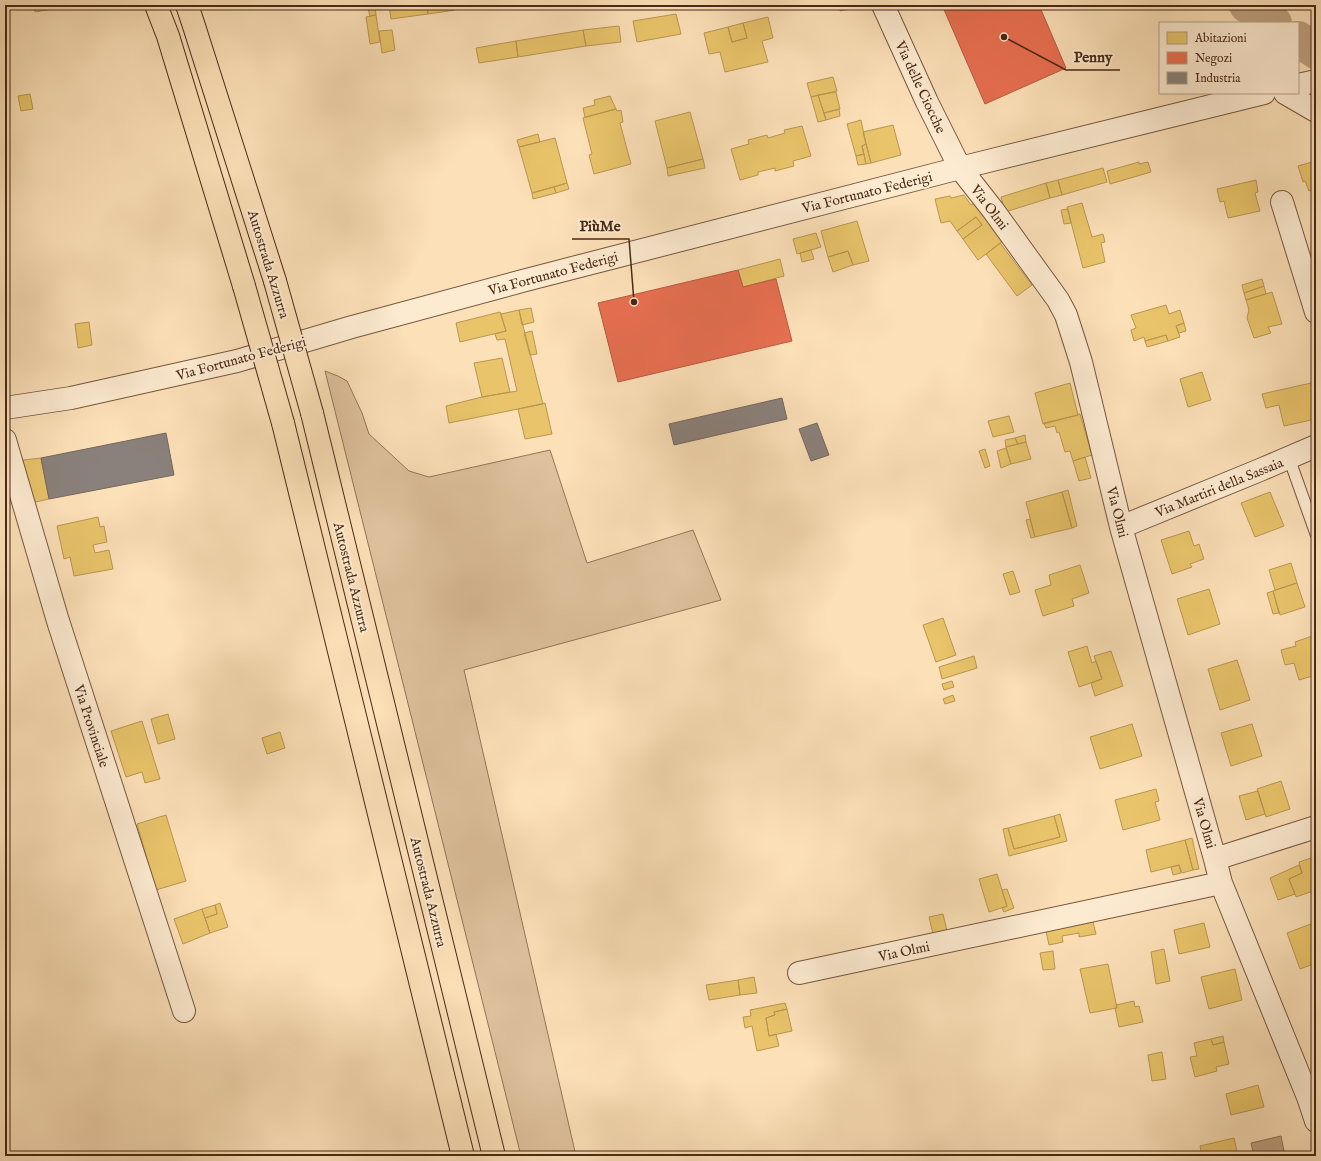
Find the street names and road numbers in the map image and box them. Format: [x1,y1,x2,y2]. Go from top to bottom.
street label: Via delle Ciocche [890,37,950,137]
street label: Via Fortunato Federigi [799,168,935,218]
street label: Via Olmi [966,181,1012,234]
street label: Autostrada Azzurra [243,207,293,322]
street label: Via Fortunato Federigi [485,248,620,300]
street label: Via Fortunato Federigi [173,333,308,385]
street label: Via Martiri della Sassaia [1152,454,1287,522]
street label: Via Olmi [1102,484,1132,540]
street label: Autostrada Azzurra [328,519,374,635]
street label: Via Provinciale [69,682,113,771]
street label: Via Olmi [1188,795,1220,851]
street label: Autostrada Azzurra [405,834,451,950]
street label: Via Olmi [876,938,932,966]

